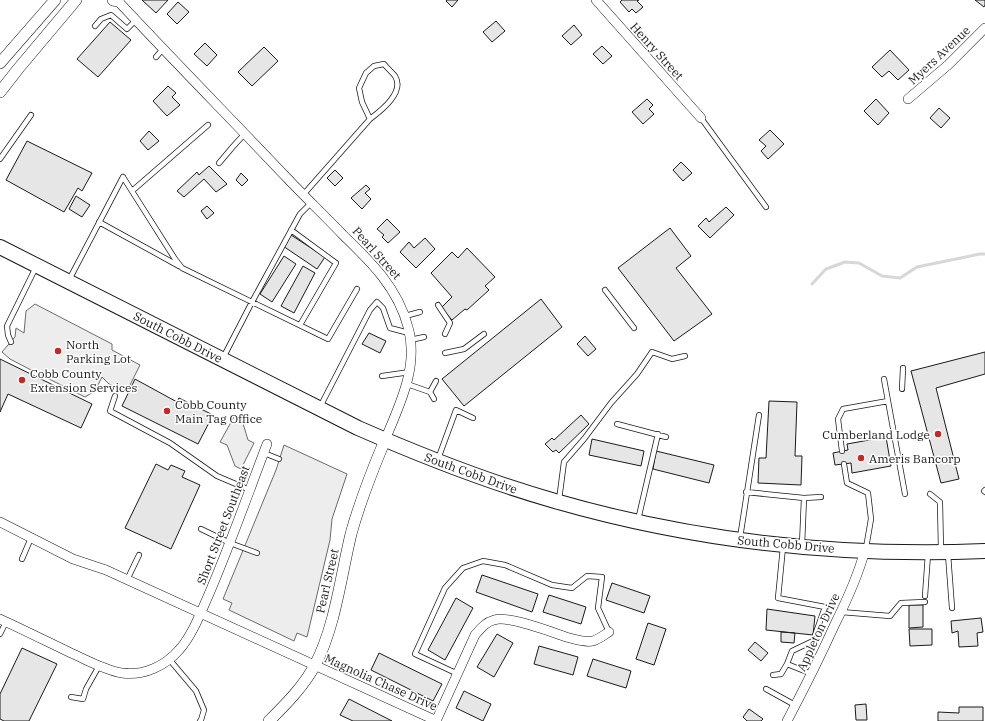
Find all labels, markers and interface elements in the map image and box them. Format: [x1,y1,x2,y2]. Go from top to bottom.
street label: Henry Street [627,19,687,83]
street label: Myers Avenue [905,22,973,88]
street label: Pearl Street [349,224,405,282]
street label: South Cobb Drive [131,308,225,366]
place label: North Parking Lot [66,337,131,366]
marker: North Parking Lot [53,346,63,356]
place label: Cobb County Extension Services [30,366,137,395]
marker: Cobb County Extension Services [17,375,27,385]
place label: Cobb County Main Tag Office [175,397,262,426]
marker: Cobb County Main Tag Office [162,406,172,416]
place label: Cumberland Lodge [822,427,930,442]
marker: Cumberland Lodge [933,429,943,439]
street label: South Cobb Drive [423,449,519,497]
place label: Ameris Bancorp [869,451,961,466]
marker: Ameris Bancorp [856,453,866,463]
street label: Short Street Southeast [193,463,253,587]
street label: South Cobb Drive [737,532,835,556]
street label: Pearl Street [312,547,342,615]
street label: Appleton Drive [793,590,843,674]
street label: Magnolia Chase Drive [322,650,440,714]

